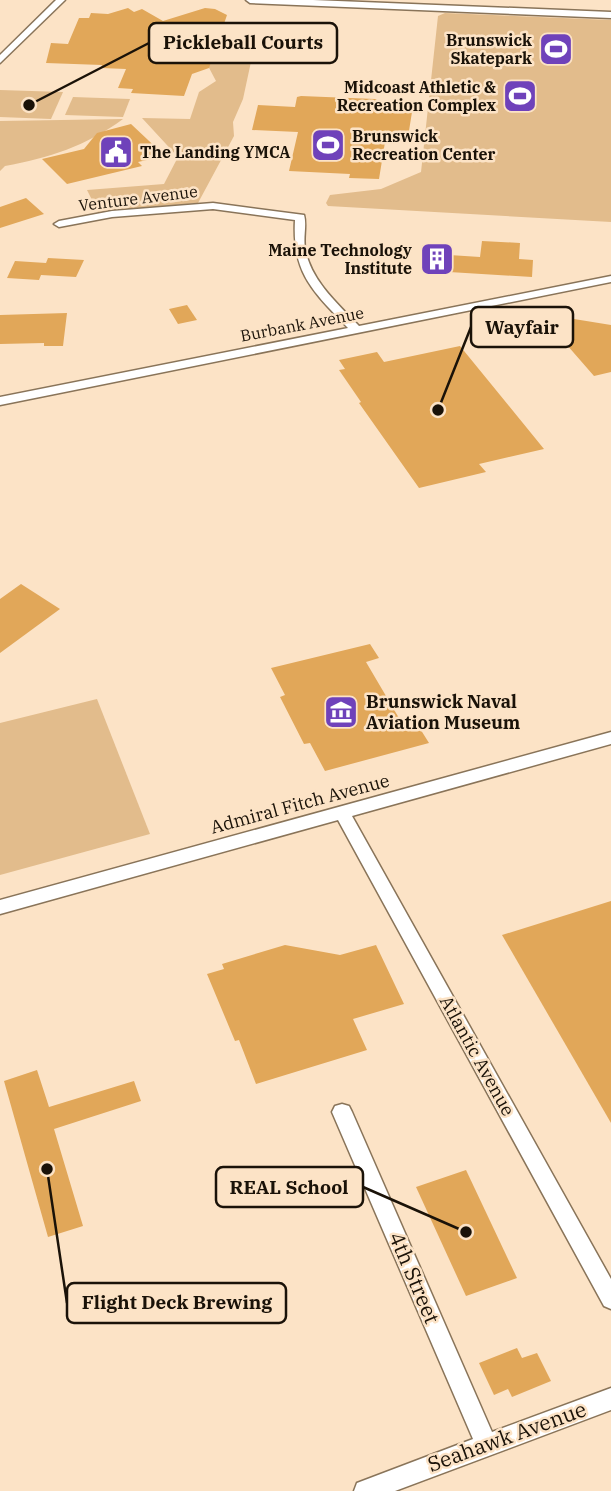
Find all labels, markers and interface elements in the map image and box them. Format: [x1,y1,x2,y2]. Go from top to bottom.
callout: Pickleball Courts [149,23,337,63]
text: Pickleball Courts [163,30,323,54]
place label: Brunswick Skatepark [446,30,532,68]
sports icon: Brunswick Skatepark [537,30,575,68]
place label: Midcoast Athletic & Recreation Complex [337,77,497,115]
sports icon: Midcoast Athletic & Recreation Complex [501,77,539,115]
sports icon: Brunswick Recreation Center [309,126,347,164]
place label: Brunswick Recreation Center [352,126,495,164]
public building icon: The Landing YMCA [97,133,135,171]
place label: The Landing YMCA [140,142,291,162]
street label: Venture Avenue [77,181,199,215]
place label: Maine Technology Institute [268,240,413,278]
building icon: Maine Technology Institute [418,240,456,278]
street label: Burbank Avenue [238,302,366,346]
callout: Wayfair [471,307,573,347]
text: Wayfair [485,315,560,339]
place label: Brunswick Naval Aviation Museum [366,690,521,734]
museum icon: Brunswick Naval Aviation Museum [322,693,360,731]
street label: Admiral Fitch Avenue [208,769,392,838]
street label: Atlantic Avenue [435,992,520,1120]
callout: REAL School [216,1167,363,1207]
text: REAL School [230,1175,348,1199]
street label: 4th Street [383,1228,447,1328]
callout: Flight Deck Brewing [67,1283,286,1323]
text: Flight Deck Brewing [82,1290,272,1314]
street label: Seahawk Avenue [423,1394,590,1478]

